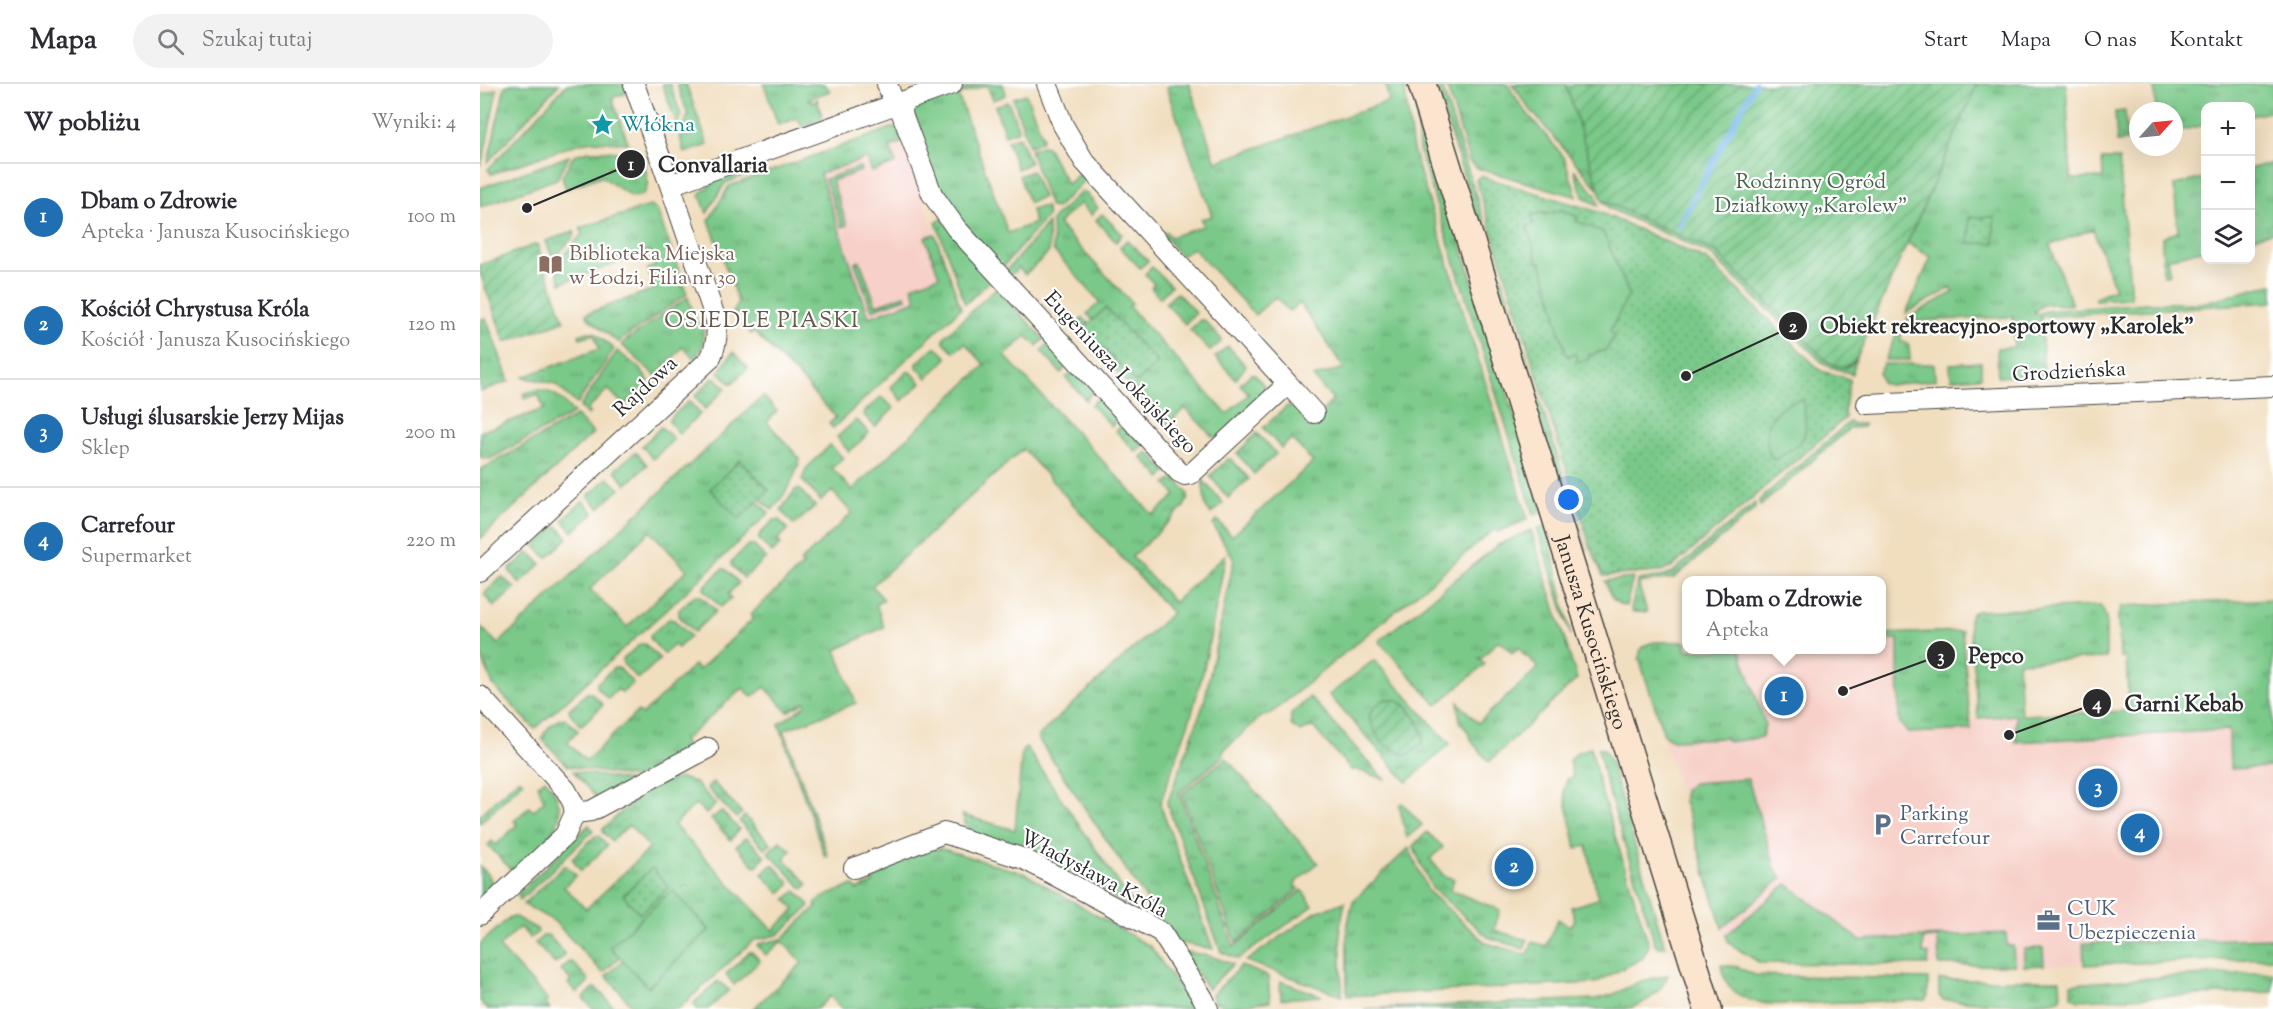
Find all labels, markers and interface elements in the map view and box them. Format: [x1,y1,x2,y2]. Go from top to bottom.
search box [133,14,553,68]
text: Mapa [30,21,97,61]
icon: search [154,25,187,58]
text: Szukaj tutaj [202,25,312,57]
text: Start [1924,26,1968,56]
text: Mapa [2001,26,2051,56]
text: O nas [2084,26,2137,56]
text: Kontakt [2170,26,2243,56]
north arrow [2129,102,2183,156]
map controls [2201,102,2255,264]
button: + [2201,102,2255,156]
text: W pobliżu [24,105,140,142]
text: Wyniki: 4 [371,109,456,138]
place icon: Włókna [590,111,616,137]
place label: Włókna [621,111,695,141]
callout: Convallaria [616,144,780,184]
text: Convallaria [658,151,769,183]
text: 1 [628,153,635,179]
button: − [2201,156,2255,210]
park label: Rodzinny Ogród Działkowy „Karolew” [1715,168,1907,222]
text: Dbam o Zdrowie [81,187,237,219]
text: 1 [40,203,47,232]
text: 100 m [407,203,456,232]
button: layers [2201,210,2255,264]
text: Apteka · Janusza Kusocińskiego [81,219,350,248]
place label: Biblioteka Miejska w Łodzi, Filia nr 30 [569,240,736,294]
library icon: Biblioteka Miejska w Łodzi, Filia nr 30 [538,252,564,278]
street label: Eugeniusza Lokajskiego [1036,285,1203,462]
text: Kościół Chrystusa Króla [81,295,310,327]
district label: OSIEDLE PIASKI [664,306,860,338]
callout: Obiekt rekreacyjno-sportowy „Karolek” [1778,306,2206,346]
text: 2 [39,311,48,340]
text: 120 m [408,311,456,340]
text: Obiekt rekreacyjno-sportowy „Karolek” [1820,312,2194,344]
text: 2 [1789,315,1798,341]
text: Kościół · Janusza Kusocińskiego [81,327,350,356]
street label: Rajdowa [608,350,685,425]
street label: Grodzieńska [2012,355,2127,391]
text: Usługi ślusarskie Jerzy Mijas [81,403,344,435]
text: 3 [39,419,48,448]
text: 200 m [405,419,456,448]
text: Sklep [81,435,130,464]
your location [1554,485,1583,514]
text: Carrefour [81,511,175,543]
text: 4 [38,527,49,556]
text: 220 m [406,527,456,556]
street label: Janusza Kusocińskiego [1545,531,1634,734]
text: Supermarket [81,543,192,572]
popup [1682,576,1886,654]
text: Dbam o Zdrowie [1706,585,1862,617]
text: Apteka [1706,617,1769,646]
callout: Pepco [1926,635,2036,675]
text: Pepco [1968,642,2024,674]
text: 3 [1937,645,1945,671]
pin: 1 [1764,674,1804,718]
callout: Garni Kebab [2082,683,2255,723]
text: Garni Kebab [2125,690,2244,722]
text: 4 [2091,692,2102,718]
pin: 3 [2078,766,2118,810]
place label: Parking Carrefour [1900,800,1990,854]
pin: 4 [2120,810,2160,855]
parking icon: Parking Carrefour [1869,812,1895,838]
street label: Władysława Króla [1014,823,1173,927]
pin: 2 [1494,844,1534,890]
place label: CUK Ubezpieczenia [2067,895,2197,949]
office icon: CUK Ubezpieczenia [2036,907,2062,933]

